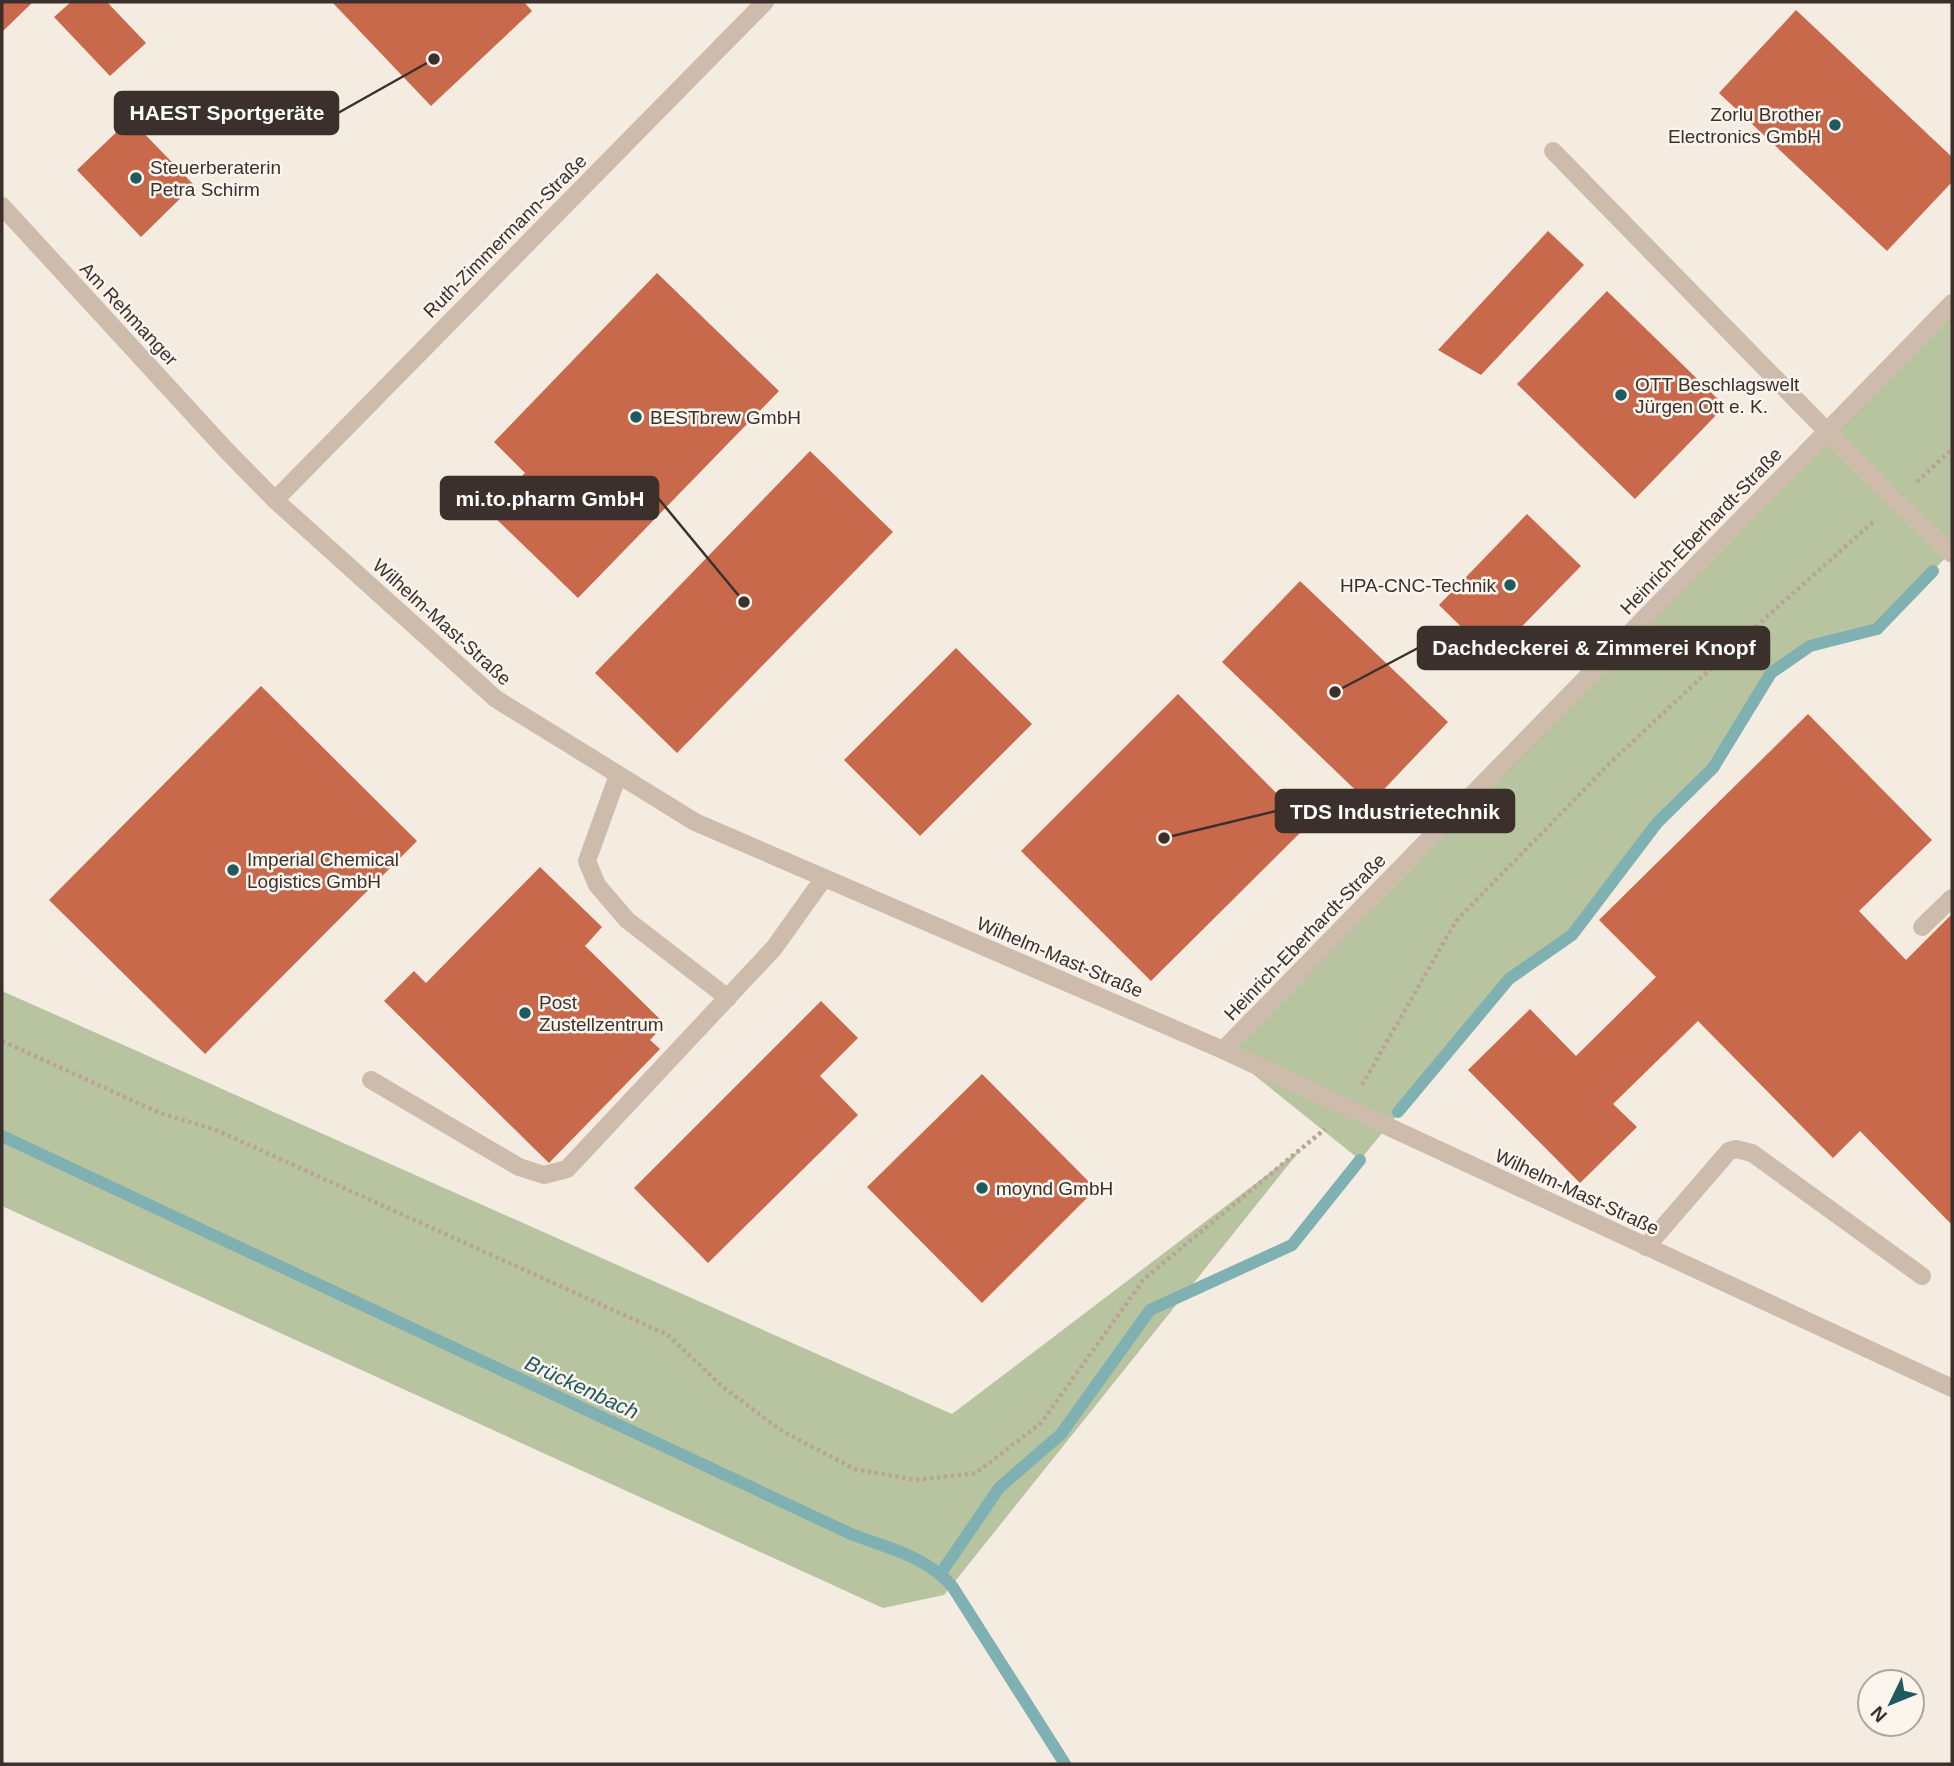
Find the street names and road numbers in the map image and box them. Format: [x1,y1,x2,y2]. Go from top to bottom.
street label: Ruth-Zimmermann-Straße [419,150,591,322]
street label: Am Rehmanger [76,258,183,370]
street label: Heinrich-Eberhardt-Straße [1616,444,1786,618]
street label: Wilhelm-Mast-Straße [369,555,515,689]
street label: Heinrich-Eberhardt-Straße [1220,850,1390,1024]
street label: Wilhelm-Mast-Straße [974,912,1146,1002]
street label: Wilhelm-Mast-Straße [1492,1145,1662,1239]

